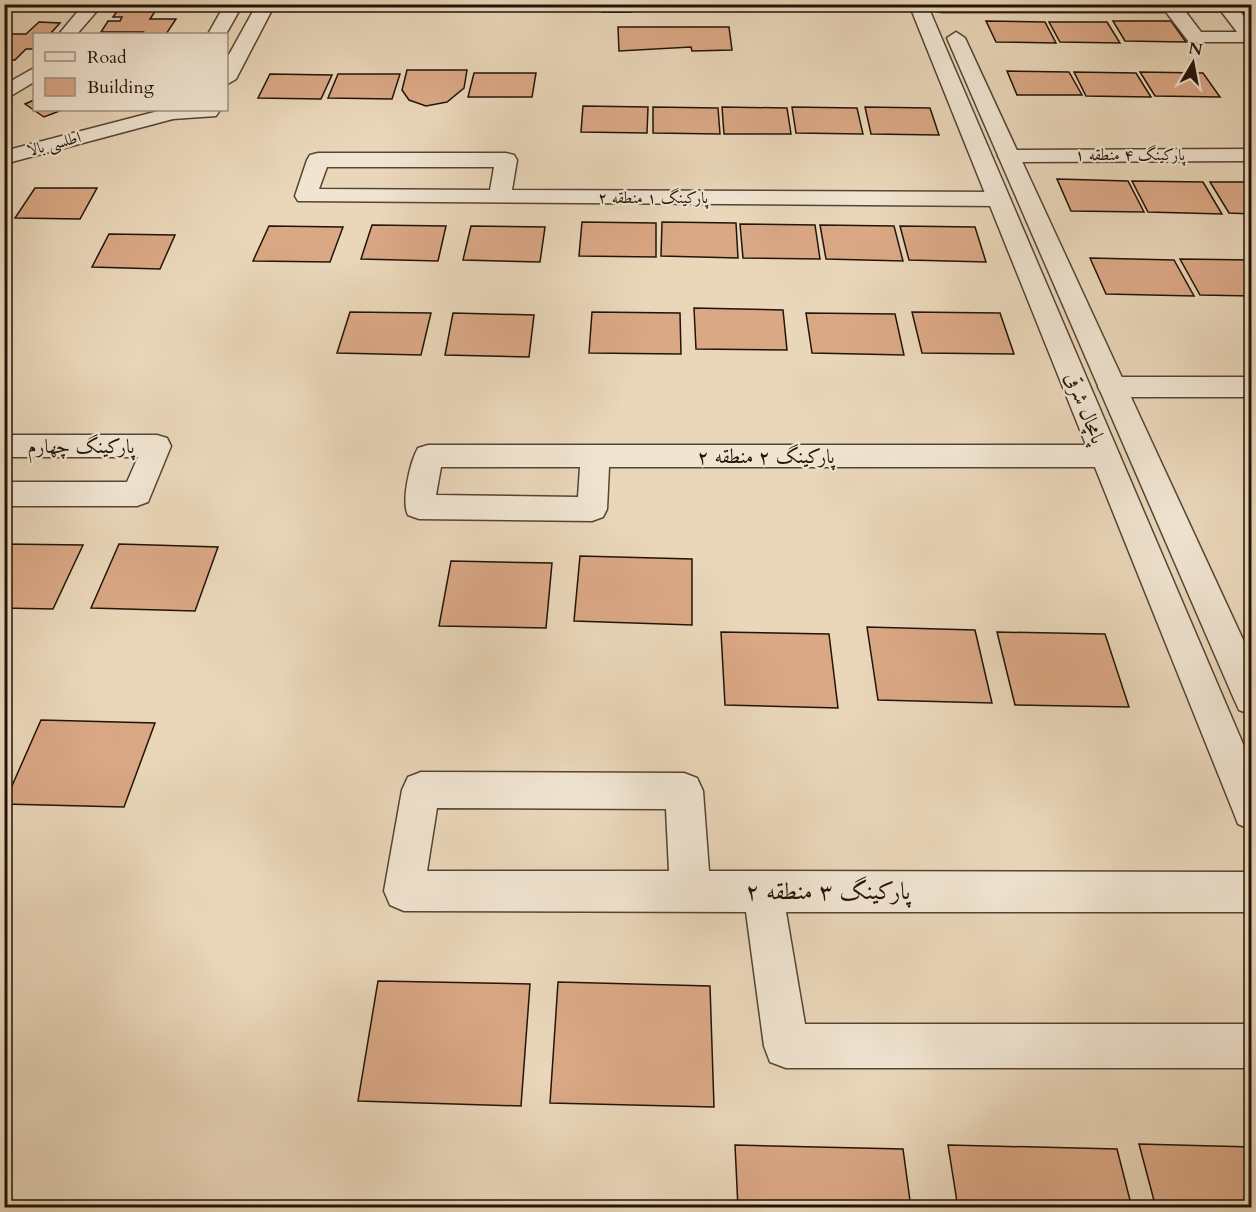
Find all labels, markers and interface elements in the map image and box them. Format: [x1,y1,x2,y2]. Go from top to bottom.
legend [33,33,228,111]
north arrow [1163,33,1223,93]
text: N [1187,37,1204,61]
text: Road [87,45,127,70]
text: Building [87,75,155,100]
street label: اطلسی بالا [25,126,83,162]
street label: پارکینگ ۴ منطقه ۱ [1075,144,1186,166]
street label: پارکینگ ۱ منطقه ۲ [598,187,709,209]
street label: پامچال شرقی [1058,368,1112,449]
street label: پارکینگ چهارم [28,433,136,464]
street label: پارکینگ ۲ منطقه ۲ [697,443,836,471]
street label: پارکینگ ۳ منطقه ۲ [746,875,912,908]

